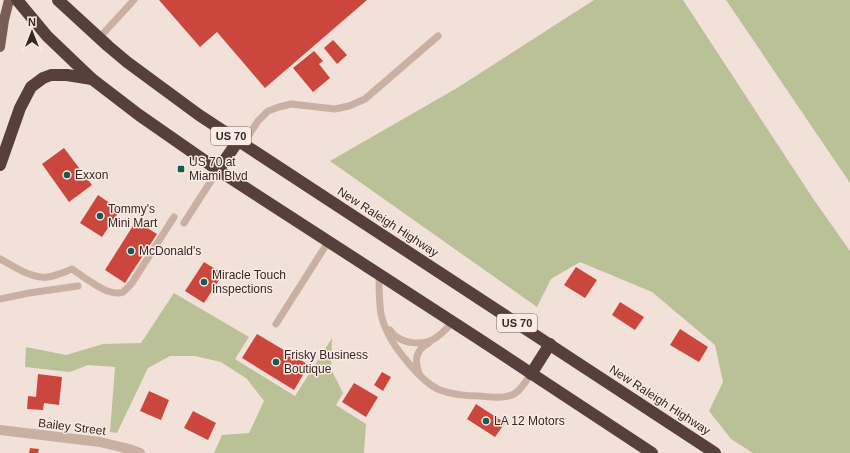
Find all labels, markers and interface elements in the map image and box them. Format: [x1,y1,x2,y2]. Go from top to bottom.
north arrow [12,12,52,52]
text: N [28,16,36,28]
road number: US 70 [211,127,251,145]
place label: US 70 at Miami Blvd [189,155,248,183]
marker: US 70 at Miami Blvd [176,164,186,174]
place label: Exxon [75,168,108,182]
marker: Exxon [62,170,72,180]
street label: New Raleigh Highway [335,184,441,260]
place label: Tommy's Mini Mart [108,202,158,230]
marker: Tommy's Mini Mart [95,211,105,221]
place label: McDonald's [139,244,201,258]
marker: McDonald's [126,246,136,256]
place label: Miracle Touch Inspections [212,268,286,296]
marker: Miracle Touch Inspections [199,277,209,287]
road number: US 70 [497,314,537,332]
place label: Frisky Business Boutique [284,348,368,376]
marker: Frisky Business Boutique [271,357,281,367]
street label: New Raleigh Highway [607,362,713,438]
place label: LA 12 Motors [494,414,565,428]
street label: Bailey Street [37,416,107,438]
marker: LA 12 Motors [481,416,491,426]

